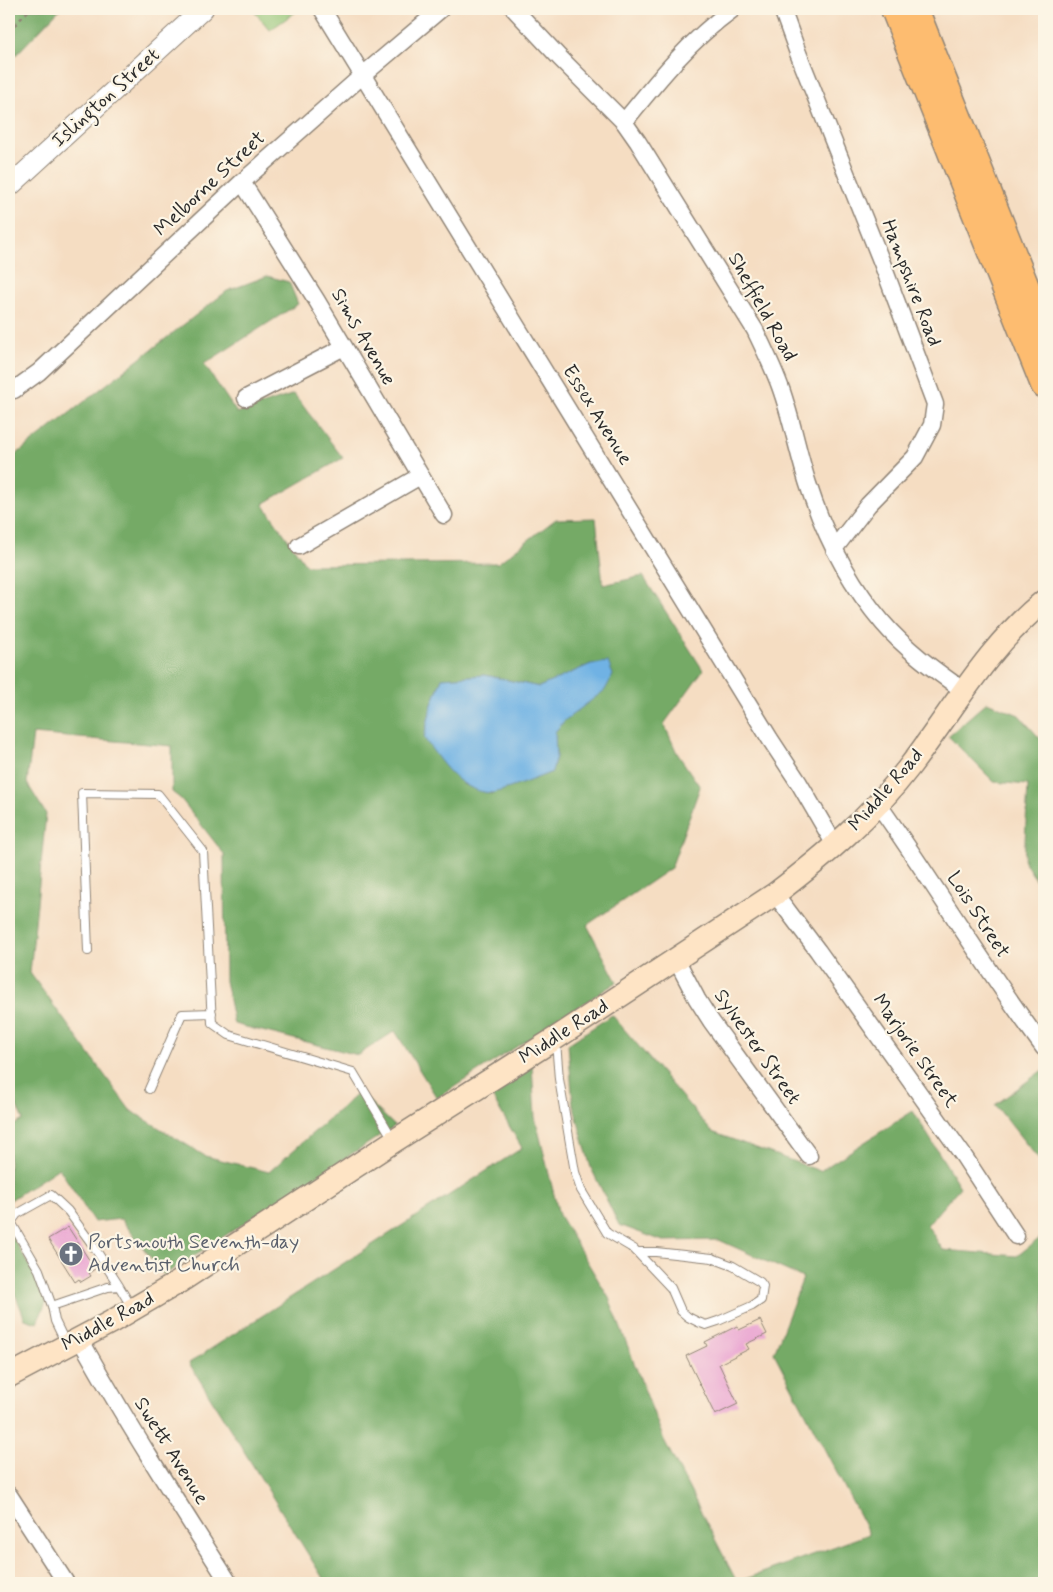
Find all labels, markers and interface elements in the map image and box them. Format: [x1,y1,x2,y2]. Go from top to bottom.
street label: Islington Street [46,42,167,155]
street label: Melborne Street [148,125,272,243]
street label: Hampshire Road [874,216,948,350]
street label: Sheffield Road [721,248,803,366]
street label: Sims Avenue [324,283,402,391]
street label: Essex Avenue [555,360,639,470]
street label: Middle Road [842,743,930,837]
street label: Lois Street [940,866,1016,964]
street label: Sylvester Street [707,984,807,1110]
street label: Marjorie Street [866,989,964,1113]
street label: Middle Road [514,993,614,1071]
place label: Portsmouth Seventh-day Adventist Church [88,1229,299,1279]
church icon: Portsmouth Seventh-day Adventist Church [58,1241,84,1267]
street label: Middle Road [57,1285,159,1359]
street label: Swett Avenue [127,1392,215,1510]

